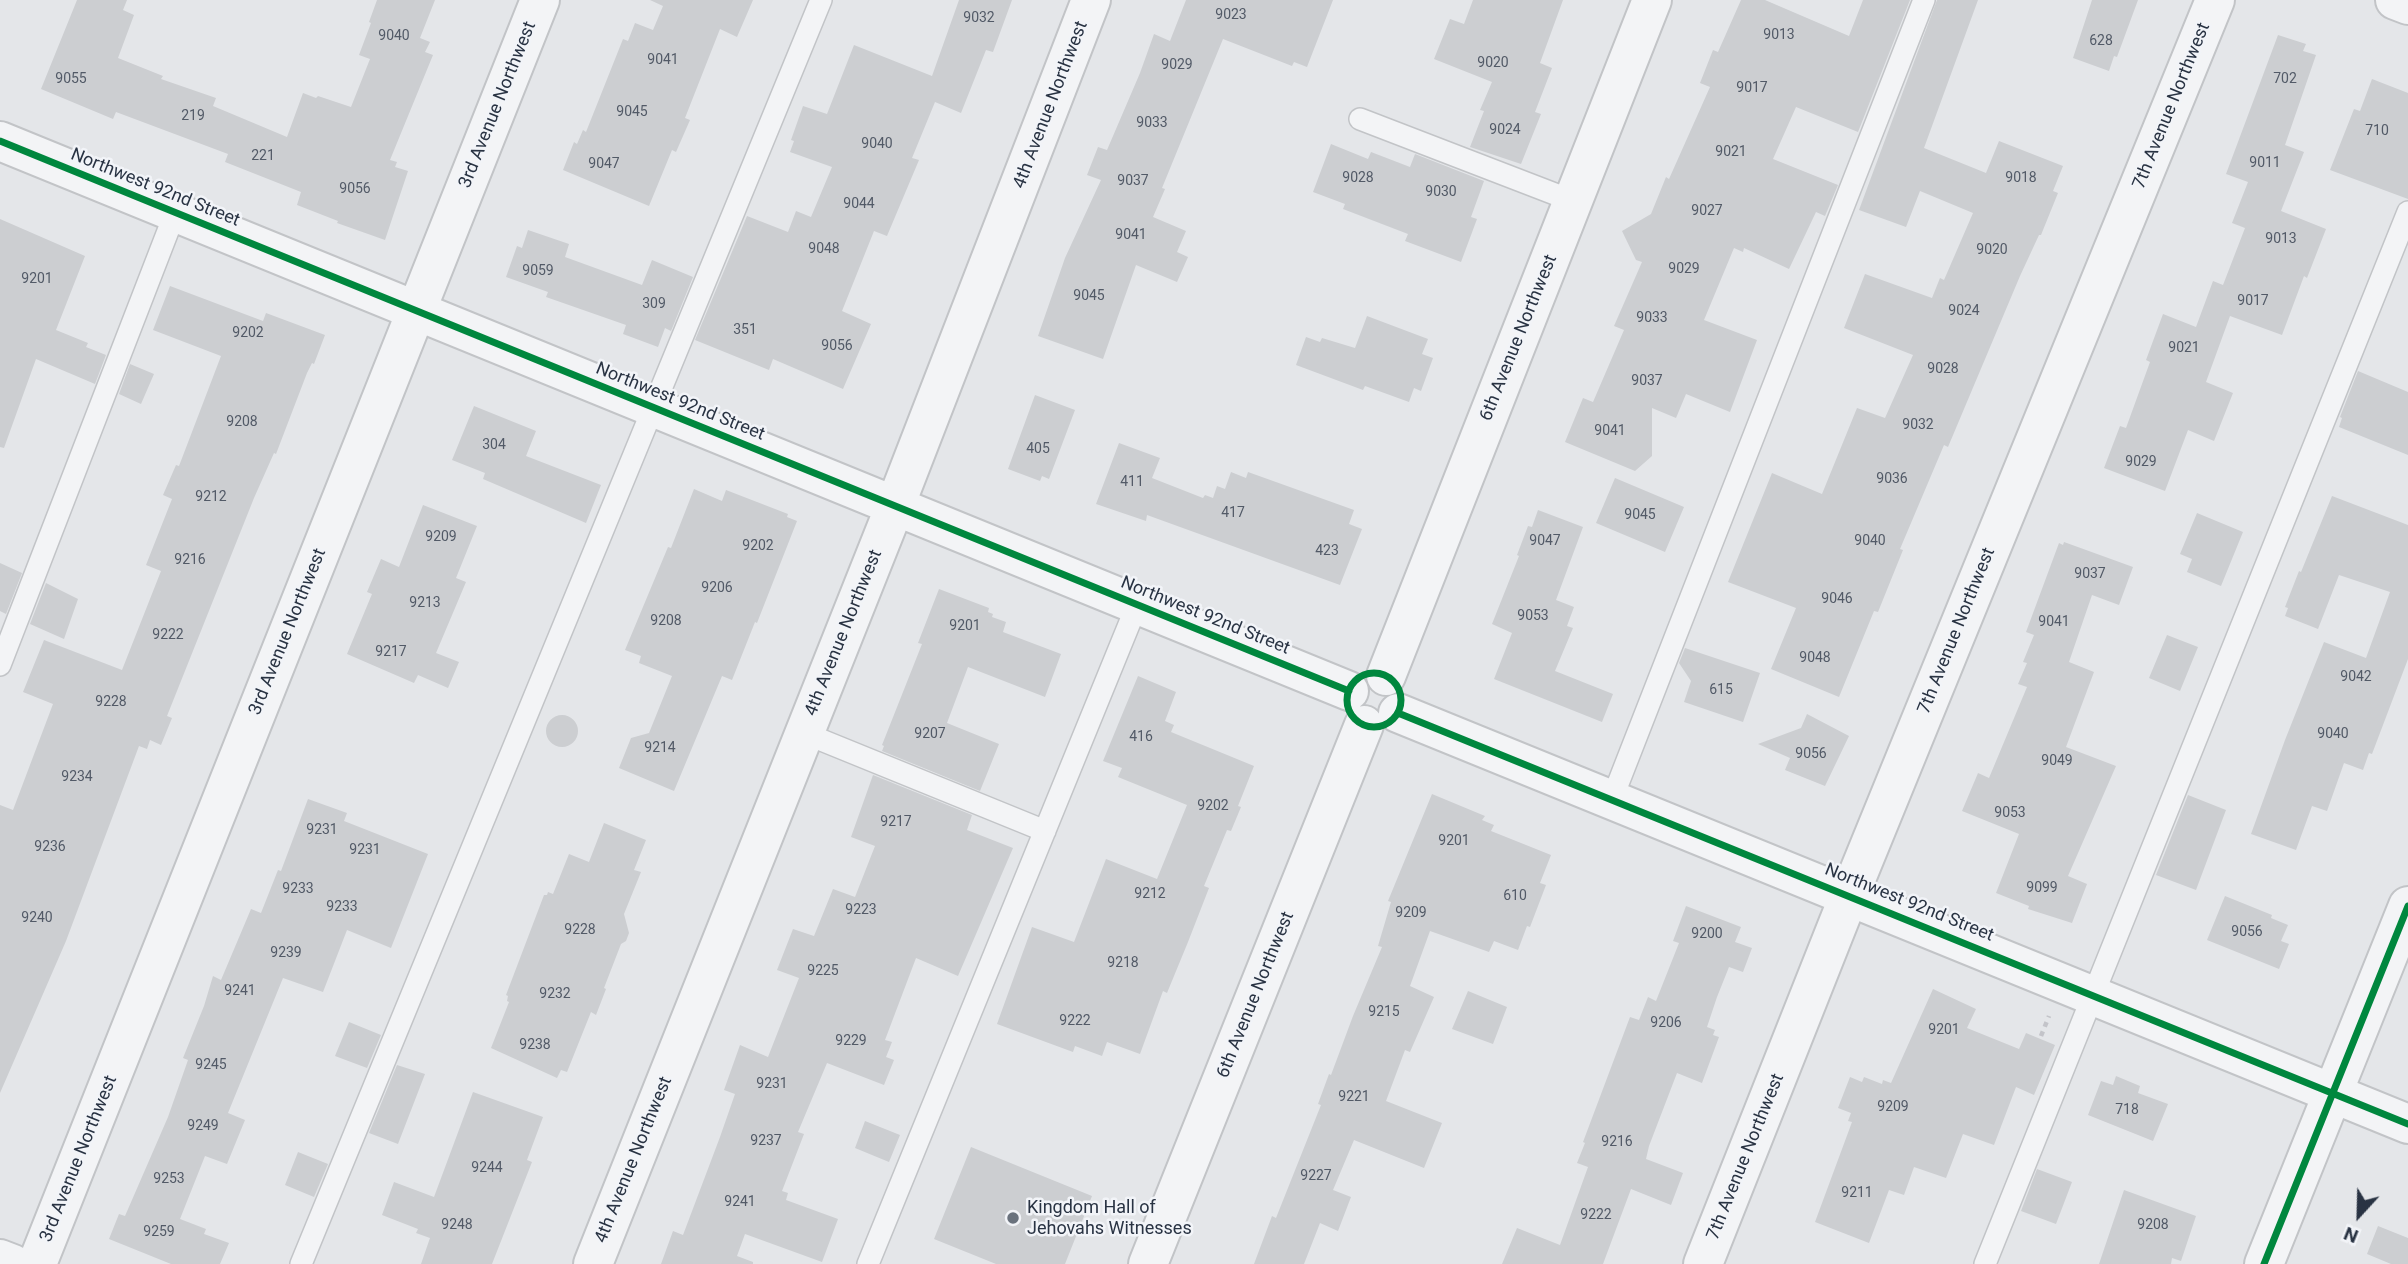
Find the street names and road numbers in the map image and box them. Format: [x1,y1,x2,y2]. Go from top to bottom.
street label: 4th Avenue Northwest [1009,18,1093,192]
street label: 3rd Avenue Northwest [455,19,541,191]
street label: 7th Avenue Northwest [2129,20,2215,192]
street label: Northwest 92nd Street [67,144,243,232]
street label: 6th Avenue Northwest [1476,252,1562,424]
street label: Northwest 92nd Street [592,358,768,446]
street label: 7th Avenue Northwest [1914,545,2000,717]
street label: 3rd Avenue Northwest [245,546,331,718]
street label: 4th Avenue Northwest [801,547,887,719]
street label: Northwest 92nd Street [1117,572,1293,660]
street label: Northwest 92nd Street [1821,859,1997,947]
street label: 6th Avenue Northwest [1213,909,1299,1081]
street label: 7th Avenue Northwest [1703,1071,1789,1243]
street label: 3rd Avenue Northwest [36,1073,122,1245]
street label: 4th Avenue Northwest [591,1074,677,1246]

